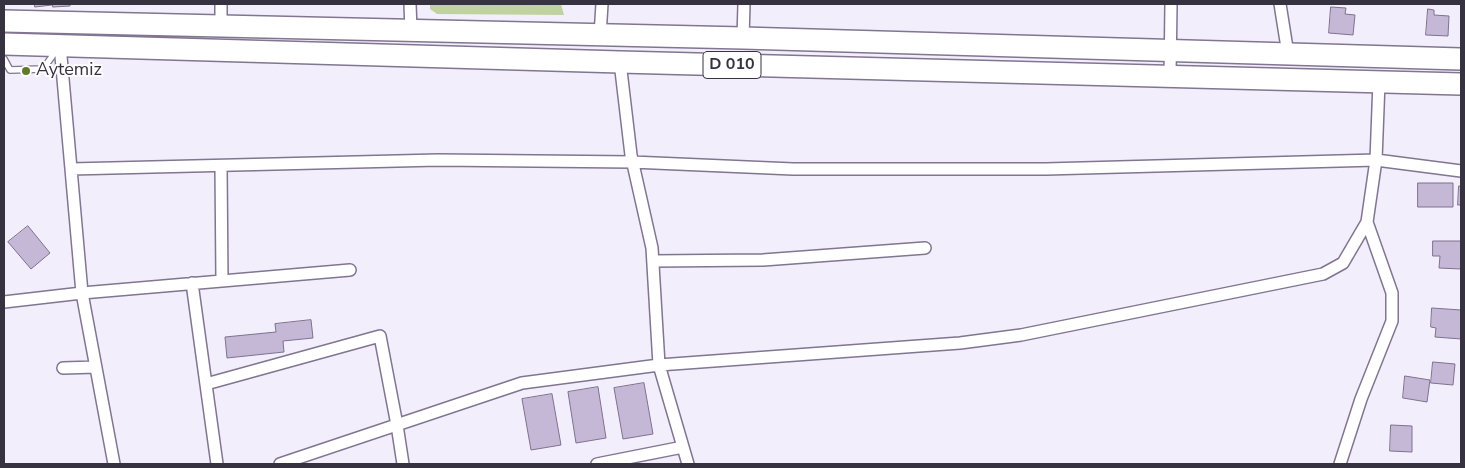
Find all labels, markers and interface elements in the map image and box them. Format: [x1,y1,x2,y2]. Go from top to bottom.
road number: D 010 [703,52,761,78]
place label: Aytemiz [36,60,102,82]
marker: Aytemiz [20,65,32,77]

